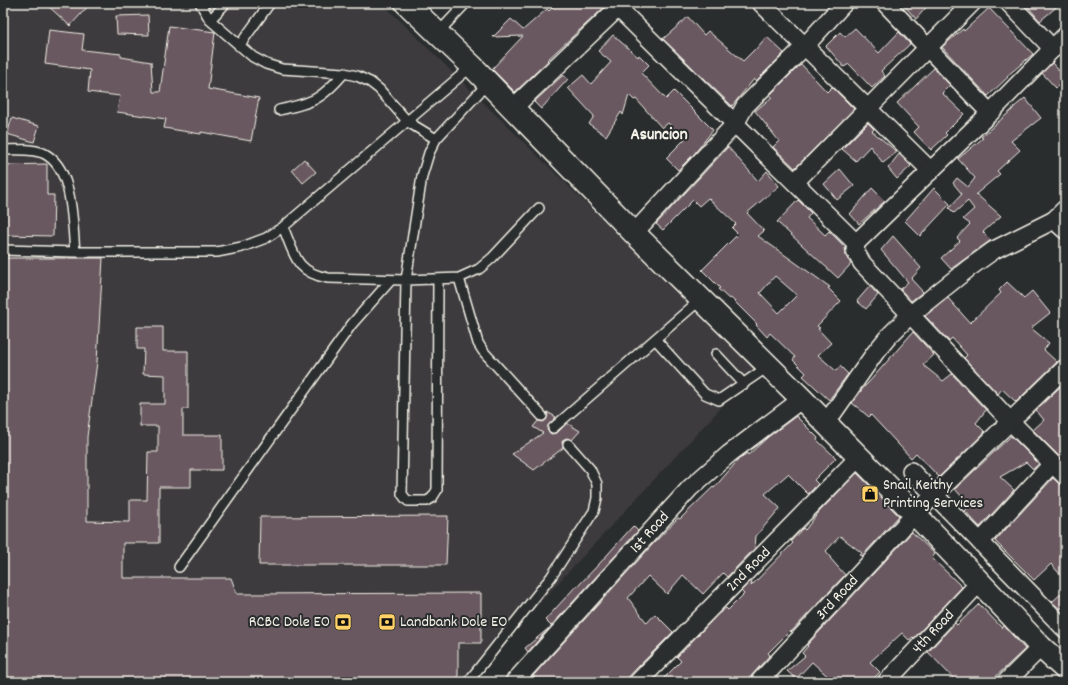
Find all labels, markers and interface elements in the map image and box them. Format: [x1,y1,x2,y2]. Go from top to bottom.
district label: Asuncion [631,124,688,148]
place label: Snail Keithy Printing Services [883,474,984,515]
shop icon: Snail Keithy Printing Services [860,484,880,504]
street label: 1st Road [624,506,675,559]
street label: 2nd Road [721,541,776,597]
street label: 3rd Road [810,570,864,625]
street label: 4th Road [907,604,960,659]
place label: RCBC Dole EO [249,611,330,634]
place label: Landbank Dole EO [400,611,507,634]
bank icon: RCBC Dole EO [333,612,353,632]
bank icon: Landbank Dole EO [377,612,397,632]

